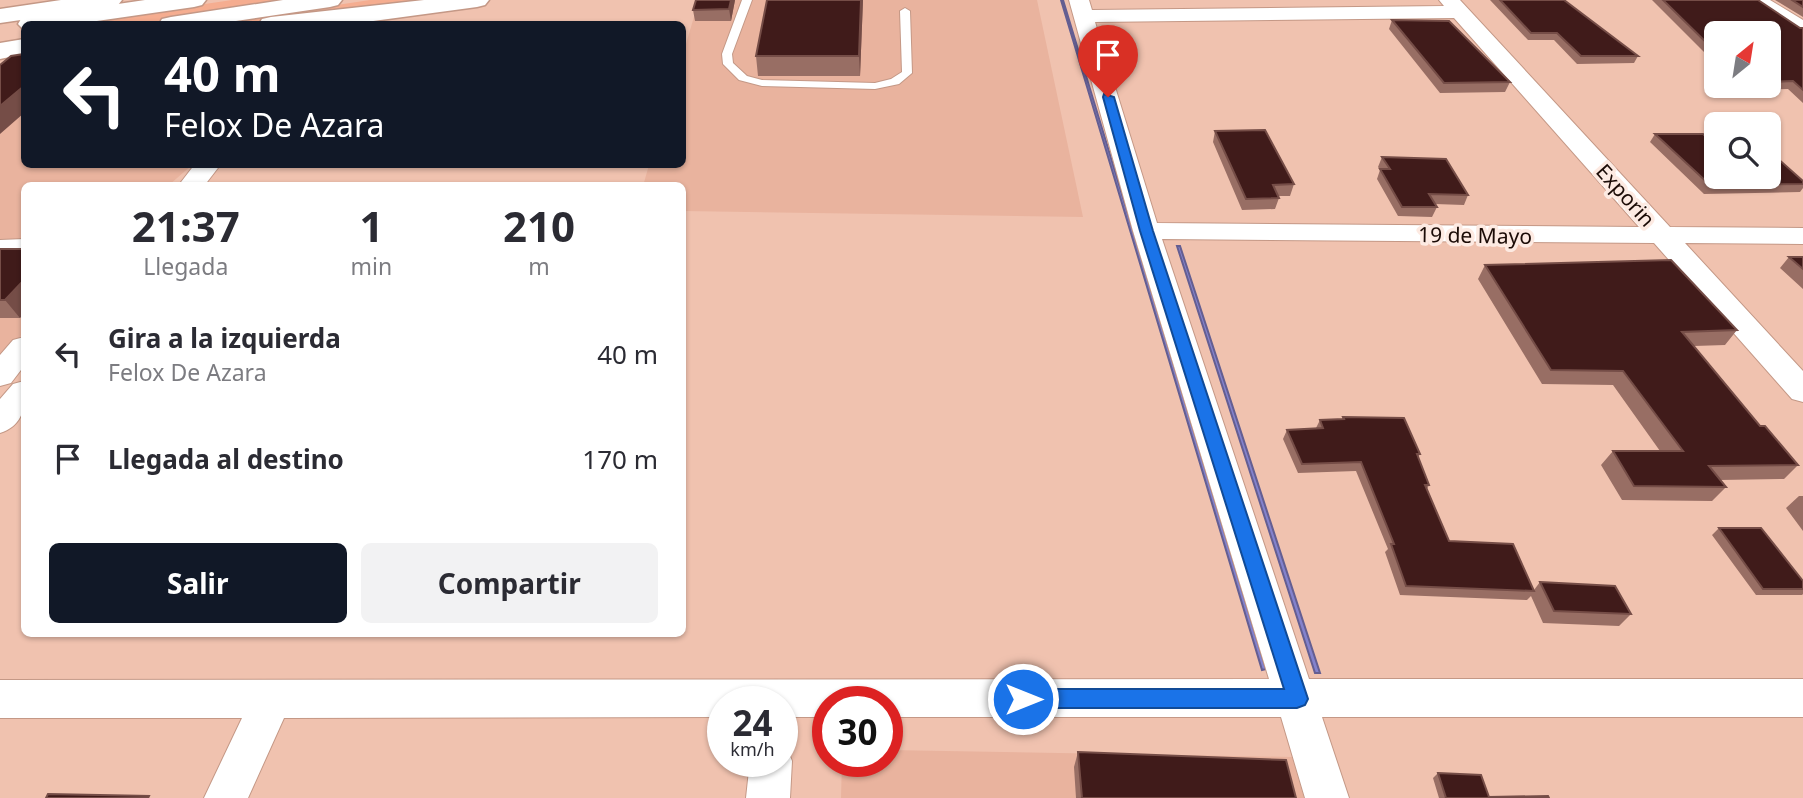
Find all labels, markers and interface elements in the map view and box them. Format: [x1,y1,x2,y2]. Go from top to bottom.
north arrow [1704,21,1782,98]
map controls [1704,21,1781,189]
pin [1078,25,1138,97]
icon: arrive [1089,36,1127,74]
text: 40 m [164,40,281,106]
icon: left [49,49,140,140]
text: Felox De Azara [164,103,385,146]
button: search [1704,112,1781,189]
street label: Exporin [1590,158,1662,232]
text: 21:37 [132,197,240,254]
text: 1 [359,197,383,254]
text: 210 [503,197,575,254]
street label: 19 de Mayo [1418,220,1532,250]
text: Llegada [143,250,228,282]
text: min [351,250,392,282]
text: m [528,250,550,282]
text: Gira a la izquierda [108,320,341,356]
icon: left [49,335,87,373]
text: 40 m [597,336,658,372]
text: Felox De Azara [108,356,267,388]
icon: arrive [49,440,87,478]
text: Llegada al destino [108,441,344,477]
text: 170 m [582,441,658,477]
button: Salir [49,543,347,623]
button: Compartir [361,543,658,623]
position arrow [986,662,1060,736]
speed limit sign: 30 [812,686,903,777]
text: 24 [732,699,773,746]
text: km/h [730,737,775,761]

